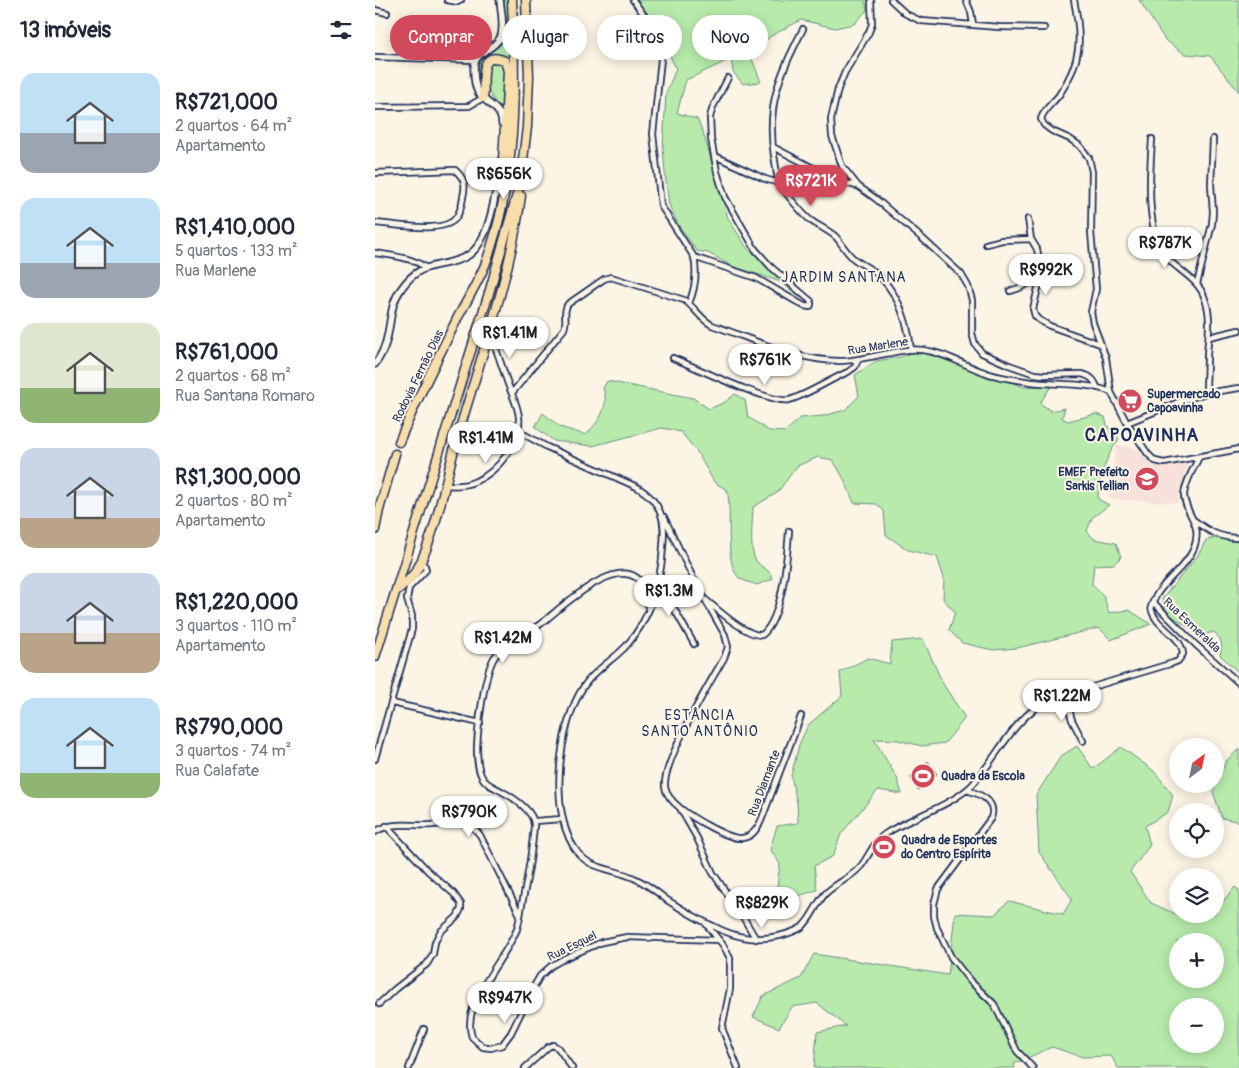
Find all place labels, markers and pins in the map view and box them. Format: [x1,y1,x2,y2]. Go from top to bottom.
pin: R$656K [463,158,545,200]
pin: R$721K [770,164,852,207]
pin: R$787K [1124,226,1206,269]
pin: R$992K [1005,254,1087,296]
pin: R$1.41M [464,316,556,359]
pin: R$761K [724,344,806,386]
place label: Supermercado Capoavinha [1147,387,1221,416]
supermarket icon: Supermercado Capoavinha [1117,388,1143,414]
pin: R$1.41M [440,422,532,464]
place label: EMEF Prefeito Sarkis Tellian [1058,465,1130,494]
school or university icon: EMEF Prefeito Sarkis Tellian [1134,466,1160,492]
pin: R$1.3M [628,574,710,617]
pin: R$1.42M [457,622,549,664]
pin: R$1.22M [1016,680,1108,722]
sports icon: Quadra da Escola [910,763,936,789]
place label: Quadra da Escola [941,769,1025,784]
pin: R$790K [428,796,510,838]
place label: Quadra de Esportes do Centro Espírita [901,833,998,862]
sports icon: Quadra de Esportes do Centro Espírita [871,834,897,860]
pin: R$829K [721,886,803,929]
pin: R$947K [464,982,546,1024]

